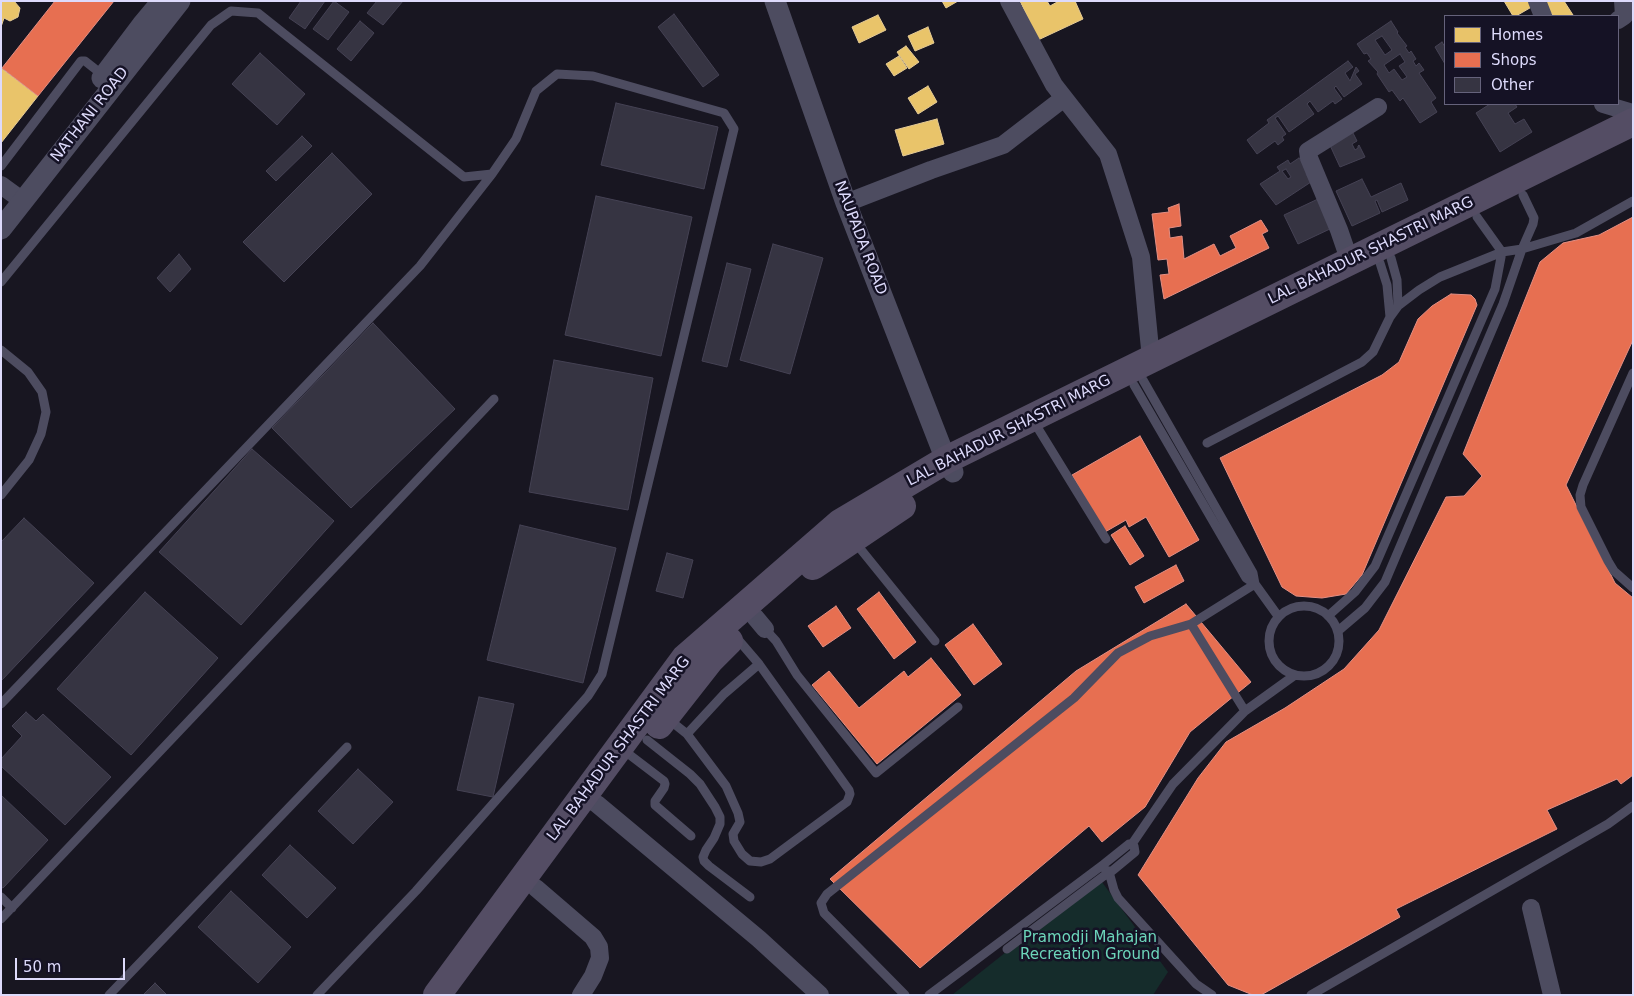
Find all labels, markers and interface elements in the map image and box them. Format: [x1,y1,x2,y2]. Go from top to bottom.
legend [1444,15,1619,105]
text: Homes [1491,26,1543,44]
text: Shops [1491,51,1537,69]
street label: NATHANI ROAD [47,64,133,166]
text: Other [1491,76,1534,94]
street label: NAUPADA ROAD [830,178,890,298]
street label: LAL BAHADUR SHASTRI MARG [1265,193,1477,309]
street label: LAL BAHADUR SHASTRI MARG [904,372,1114,490]
street label: LAL BAHADUR SHASTRI MARG [544,653,694,845]
park label: Pramodji Mahajan Recreation Ground [1020,929,1160,964]
scale bar [18,948,128,980]
text: 50 m [23,958,61,976]

